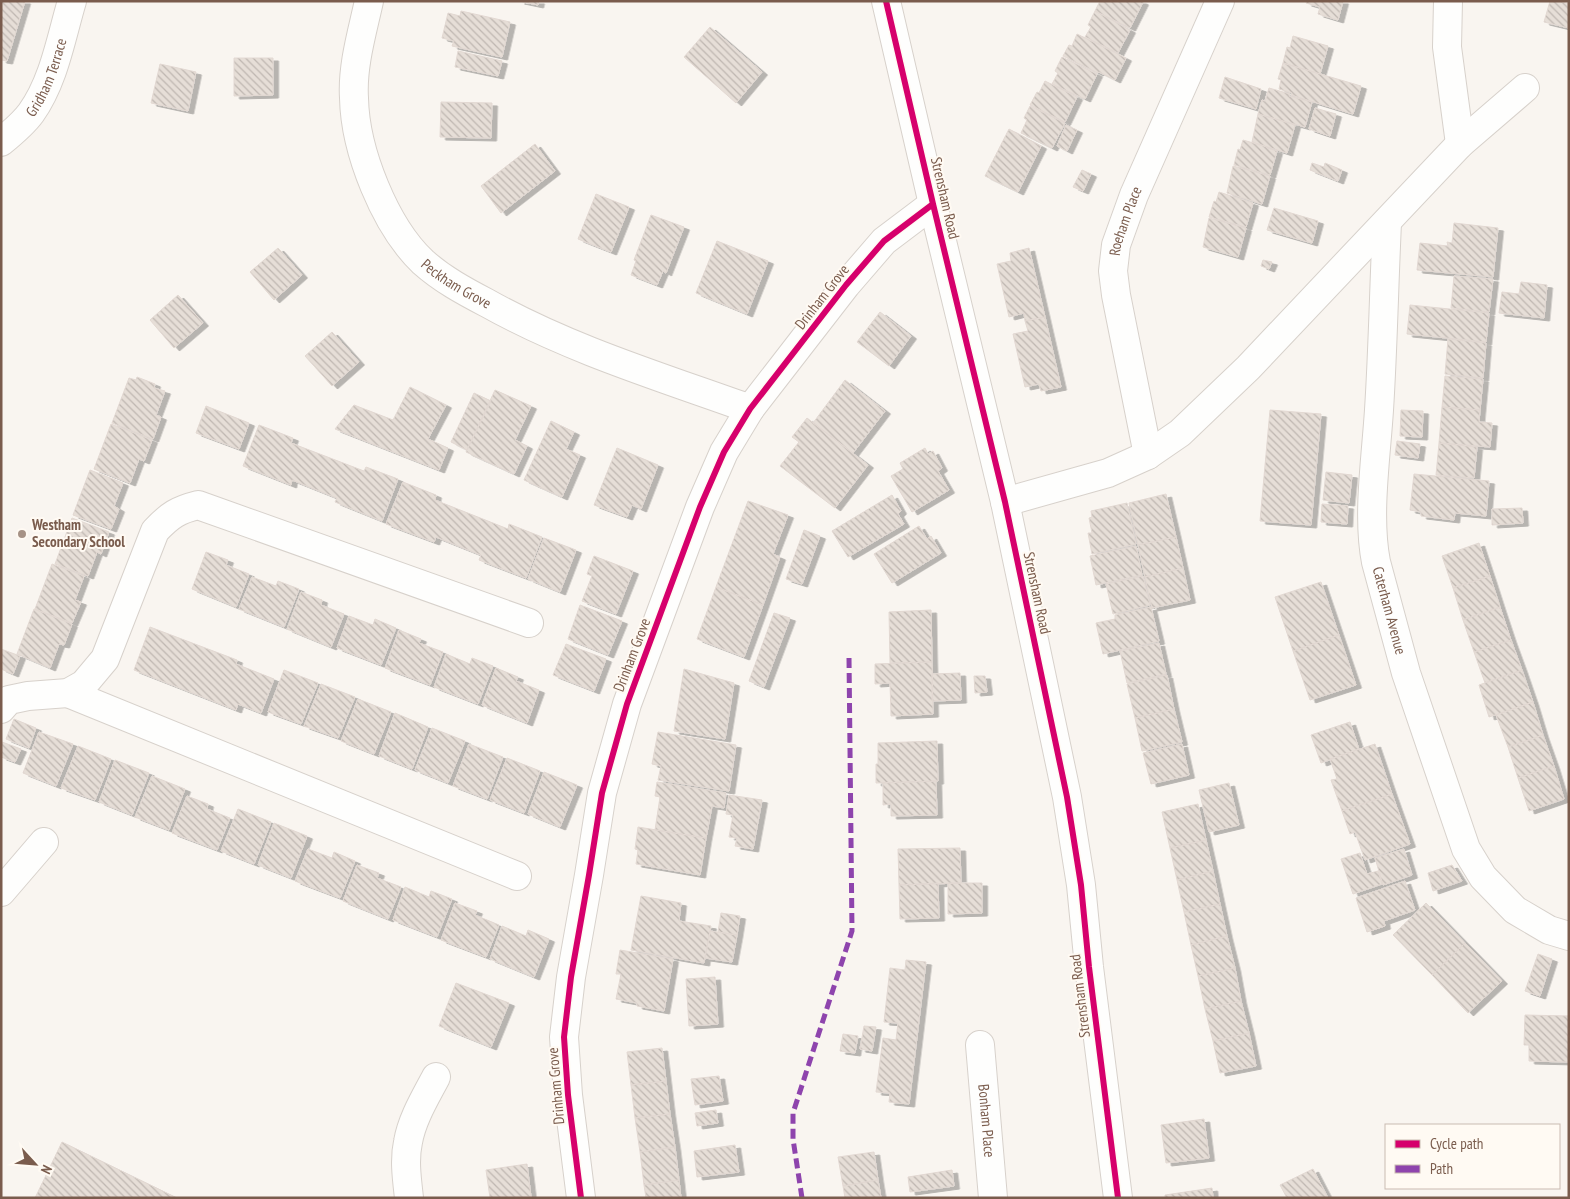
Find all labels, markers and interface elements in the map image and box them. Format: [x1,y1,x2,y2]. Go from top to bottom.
street label: Gridham Terrace [21,36,70,120]
street label: Strensham Road [927,155,964,241]
street label: Roeham Place [1105,183,1146,257]
street label: Peckham Grove [417,255,495,312]
street label: Drinham Grove [790,260,853,333]
place label: Westham Secondary School [31,515,125,551]
marker: Westham Secondary School [16,528,28,540]
street label: Strensham Road [1020,550,1055,636]
street label: Caterham Avenue [1369,564,1411,656]
street label: Drinham Grove [609,615,654,694]
street label: Strensham Road [1065,953,1094,1039]
street label: Drinham Grove [543,1047,568,1125]
street label: Bonham Place [974,1083,1000,1158]
legend [1385,1124,1560,1189]
text: Cycle path [1430,1134,1483,1153]
north arrow [10,1139,60,1189]
text: Path [1430,1159,1453,1178]
text: N [37,1162,56,1177]

